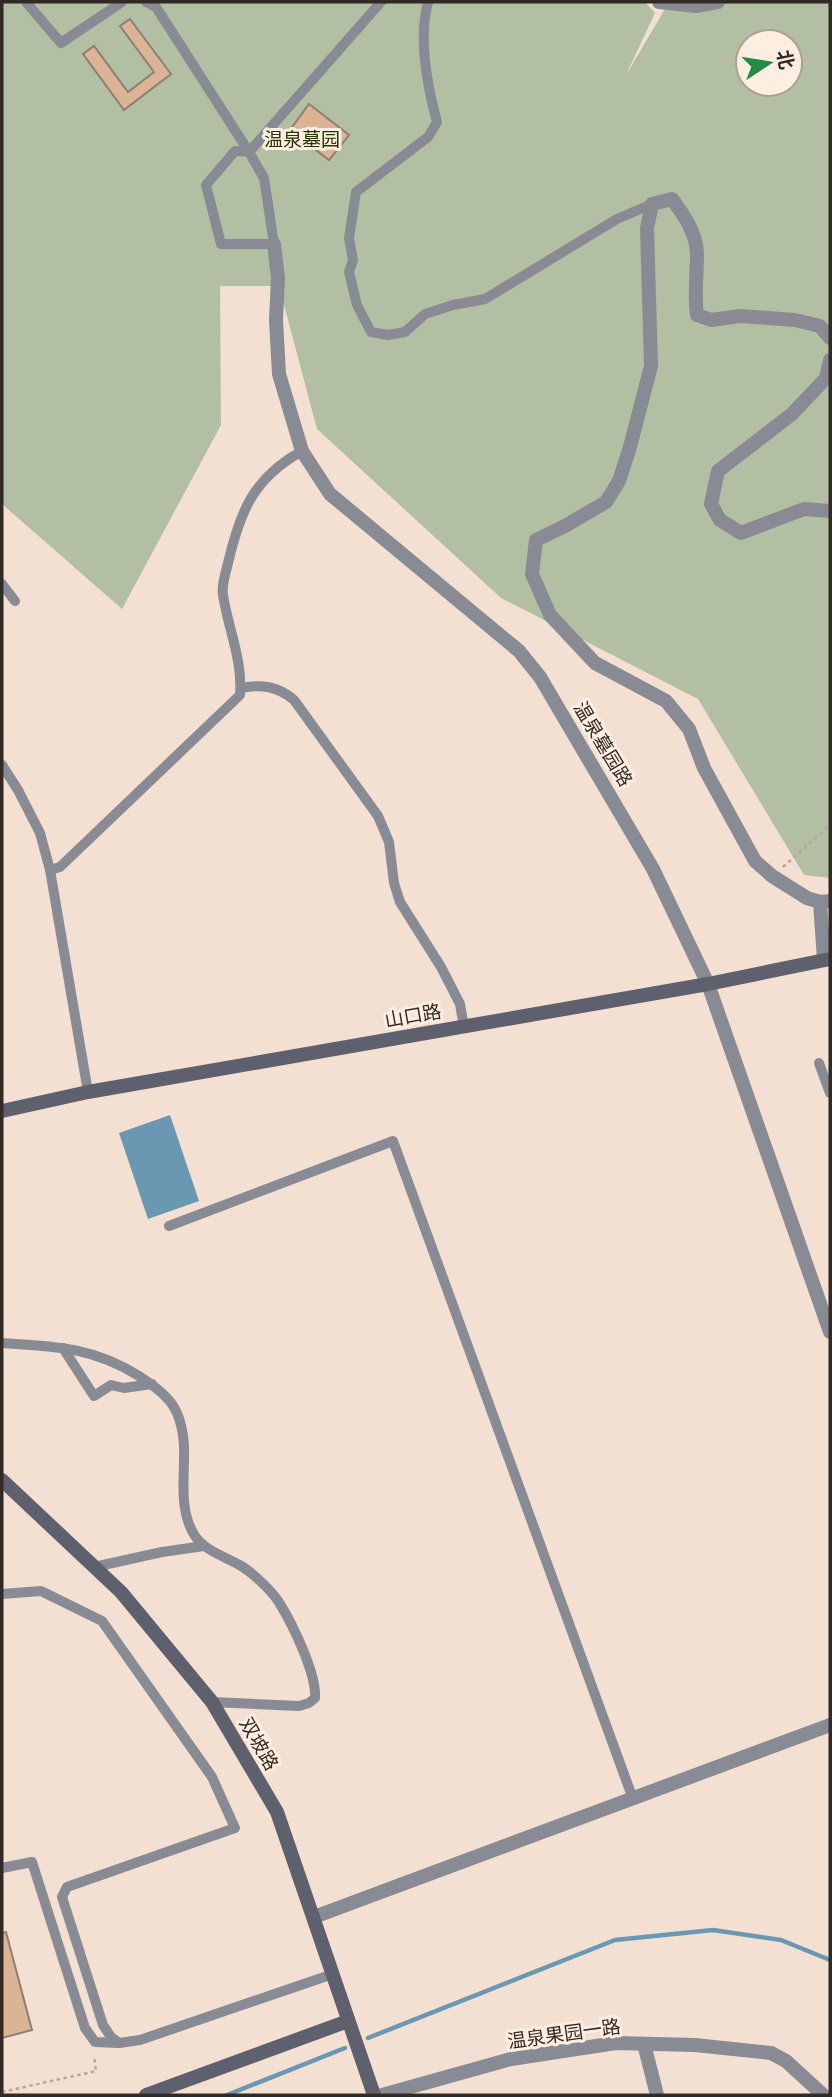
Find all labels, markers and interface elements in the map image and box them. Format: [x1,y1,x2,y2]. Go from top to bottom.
north arrow [734,28,804,98]
text: 北 [771,48,799,71]
park label: 温泉墓园 [264,127,340,152]
street label: 温泉墓园路 [568,697,638,791]
street label: 山口路 [383,999,443,1033]
street label: 双坡路 [234,1713,284,1775]
street label: 温泉果园一路 [506,2014,622,2054]

